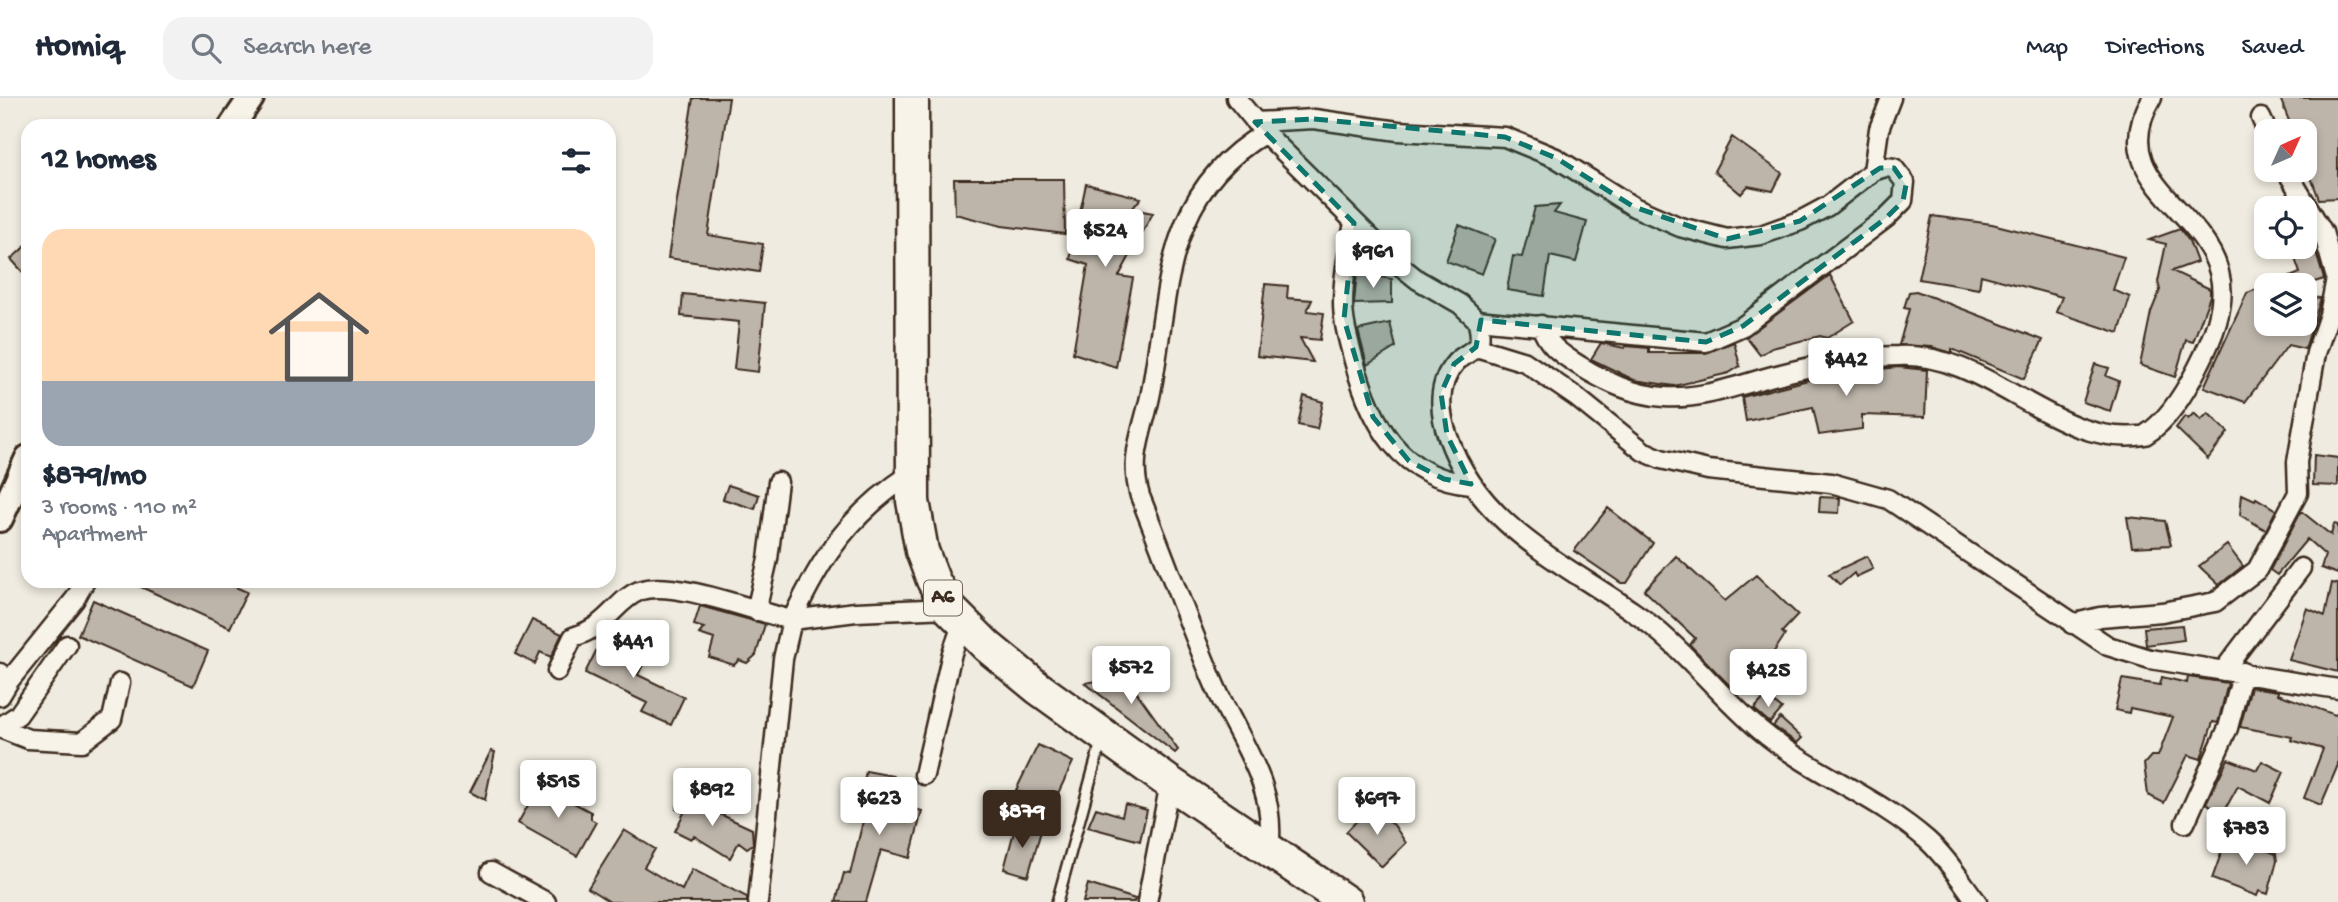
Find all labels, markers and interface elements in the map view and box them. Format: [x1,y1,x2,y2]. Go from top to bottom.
search box [163,17,653,80]
text: Homiq [35,29,121,67]
icon: search [187,29,225,67]
text: Search here [243,33,371,64]
text: Map [2026,34,2068,63]
text: Directions [2106,34,2204,63]
text: Saved [2242,34,2303,63]
north arrow [2254,119,2317,182]
map controls [2254,119,2317,336]
icon: filters [557,142,595,180]
text: 12 homes [42,144,155,179]
button: locate [2254,196,2317,259]
pin: $524 [1064,209,1146,269]
text: $524 [1083,218,1127,245]
pin: $961 [1332,230,1414,290]
text: $961 [1352,239,1394,266]
button: layers [2254,273,2317,336]
icon: home [256,274,382,400]
pin: $442 [1805,338,1887,398]
text: $442 [1824,347,1868,374]
text: $879/mo [42,460,147,495]
text: 3 rooms · 110 m² [42,495,197,522]
text: Apartment [42,522,146,549]
road number: A6 [924,580,962,616]
pin: $441 [592,620,674,680]
text: $441 [612,629,654,656]
pin: $572 [1090,646,1172,706]
pin: $425 [1727,650,1809,709]
text: $572 [1108,655,1154,682]
text: $425 [1746,658,1790,685]
pin: $515 [517,760,599,820]
pin: $892 [671,768,753,828]
text: $515 [536,769,580,796]
text: $892 [689,777,735,804]
pin: $623 [838,778,920,837]
pin: $697 [1336,778,1418,837]
text: $623 [856,786,902,813]
text: $697 [1354,786,1400,813]
pin: $879 [981,790,1063,850]
text: $879 [999,799,1045,826]
pin: $783 [2205,808,2287,867]
text: $783 [2223,816,2269,843]

